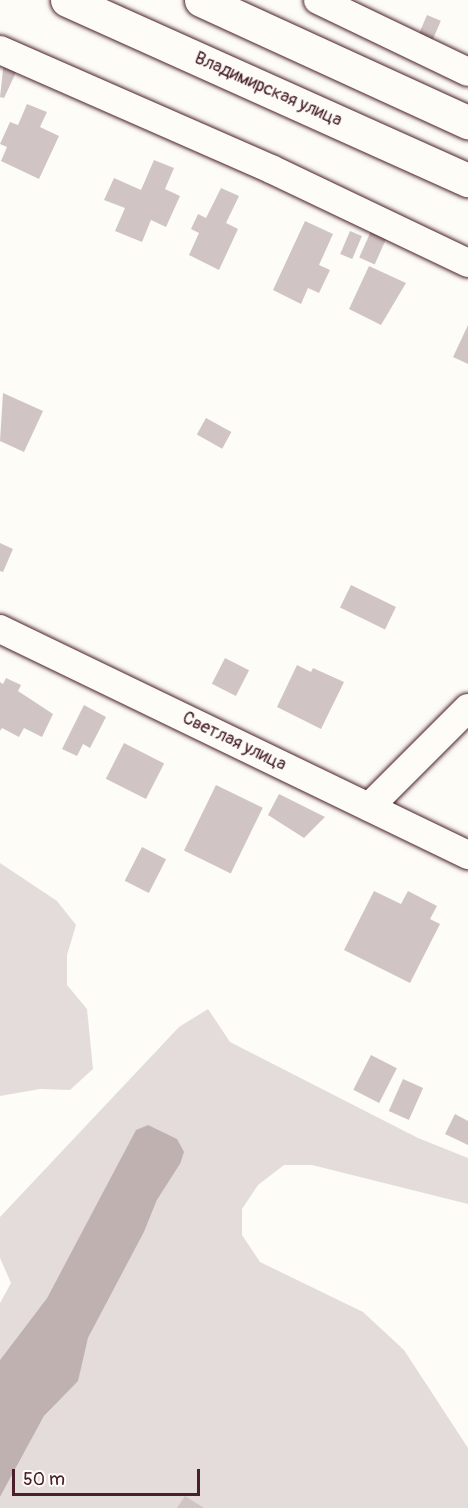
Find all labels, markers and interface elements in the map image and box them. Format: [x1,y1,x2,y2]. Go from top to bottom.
street label: Владимирская улица [191,48,345,132]
street label: Светлая улица [179,708,289,776]
scale bar [15,1457,202,1495]
text: 50 m [23,1468,65,1491]

